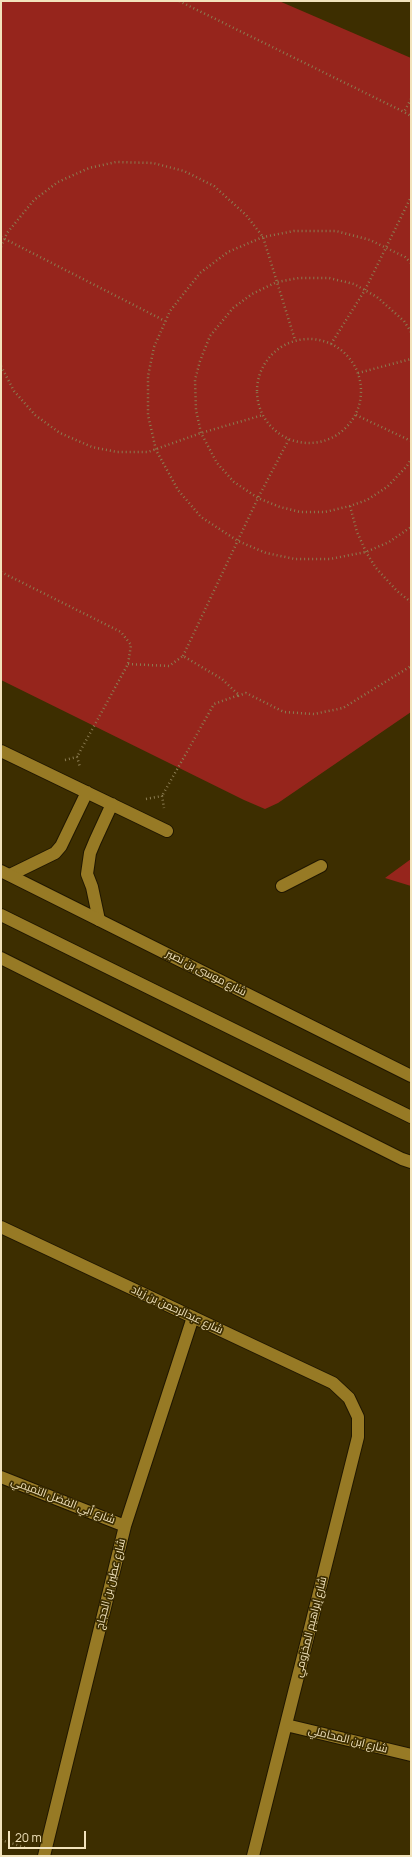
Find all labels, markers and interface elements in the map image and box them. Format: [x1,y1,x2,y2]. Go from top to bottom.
street label: شارع موسى بن نصير [164,947,248,999]
street label: شارع عبدالرحمن بن زياد [129,1283,225,1337]
street label: شارع أبي الفضل التميمي [9,1475,117,1527]
street label: شارع عطين بن الحجاج [93,1537,129,1631]
street label: شارع إبراهيم المخزومي [292,1575,330,1679]
street label: شارع ابن المحاملي [307,1724,389,1756]
scale bar [10,1823,88,1849]
text: 20 m [15,1829,42,1846]

